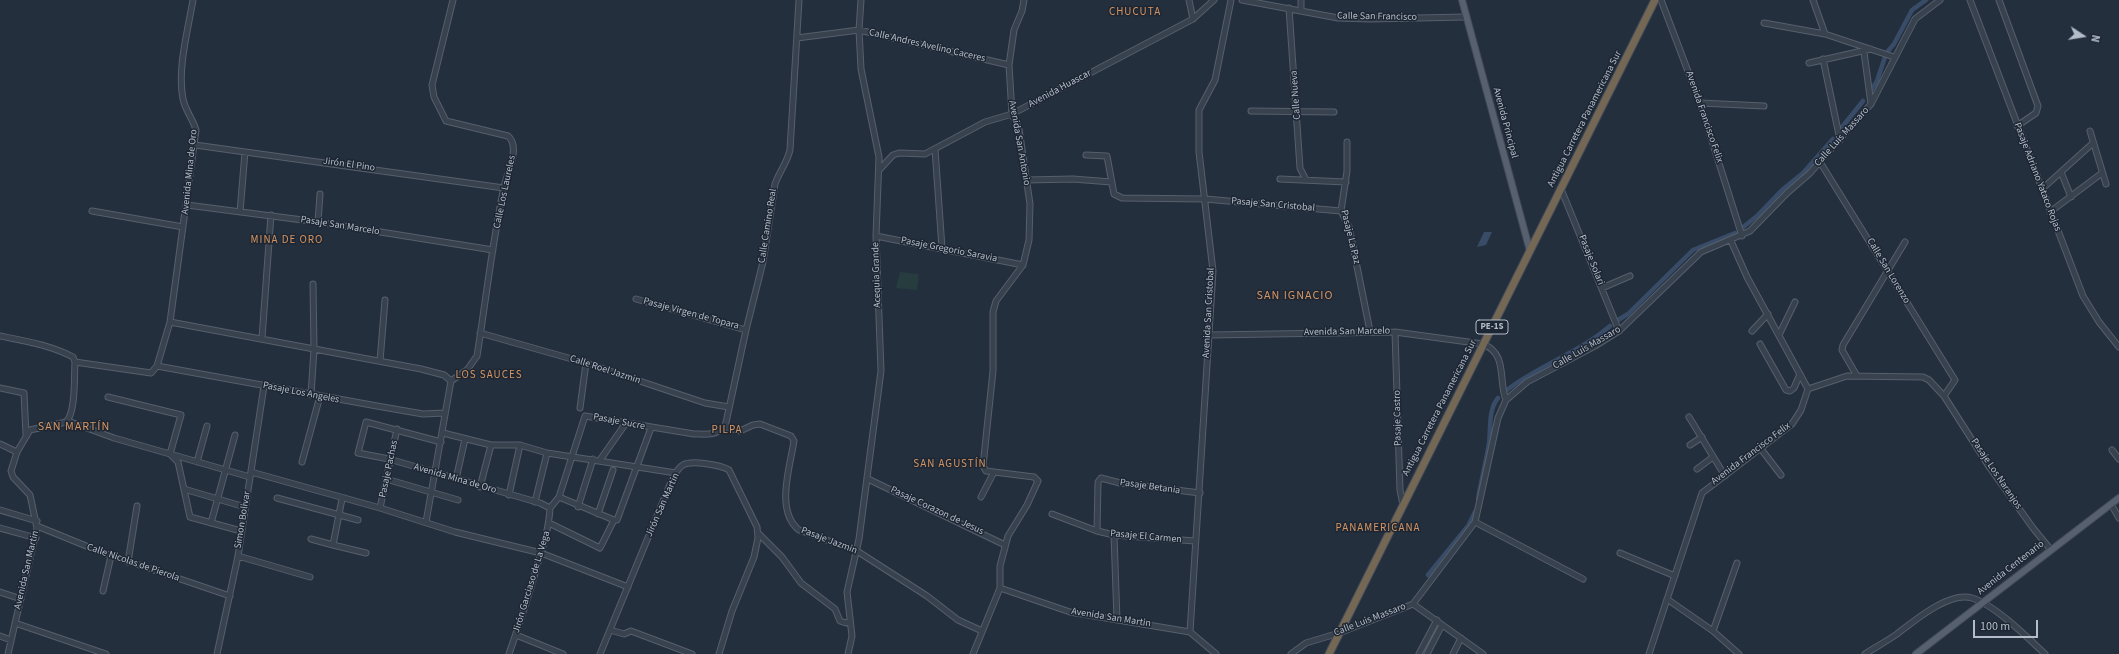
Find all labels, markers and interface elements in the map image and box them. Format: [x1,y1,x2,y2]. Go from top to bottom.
district label: CHUCUTA [1109,6,1161,20]
street label: Calle San Francisco [1337,10,1417,24]
north arrow [2063,16,2103,56]
street label: Calle Andres Avelino Caceres [868,27,986,65]
text: N [2087,33,2103,44]
street label: Antigua Carretera Panamericana Sur [1545,49,1625,189]
street label: Avenida Huascar [1026,67,1094,111]
street label: Calle Nueva [1288,70,1304,120]
street label: Avenida Francisco Felix [1683,70,1725,164]
street label: Avenida Principal [1490,86,1520,160]
street label: Avenida San Antonio [1006,99,1032,187]
street label: Calle Luis Massaro [1812,105,1872,169]
street label: Pasaje Adriano Yataco Rojas [2011,121,2063,233]
street label: Avenida Mina de Oro [180,129,200,215]
street label: Calle Los Laureles [491,154,519,230]
street label: Jirón El Pino [322,155,376,175]
street label: Calle Camino Real [756,188,780,264]
street label: Pasaje San Cristobal [1231,195,1315,215]
street label: Pasaje La Paz [1337,209,1363,265]
street label: Pasaje San Marcelo [300,214,380,238]
street label: Pasaje Solari [1575,233,1607,287]
district label: MINA DE ORO [251,234,323,248]
street label: Pasaje Gregorio Saravia [900,235,998,265]
street label: Calle San Lorenzo [1864,236,1912,306]
street label: Acequia Grande [870,242,884,308]
street label: Avenida San Cristobal [1201,267,1217,359]
district label: SAN IGNACIO [1257,289,1333,303]
street label: Pasaje Virgen de Topara [642,295,740,333]
road number: PE-1S [1476,320,1508,334]
street label: Calle Luis Massaro [1551,324,1623,372]
street label: Avenida San Marcelo [1304,325,1390,339]
street label: Antigua Carretera Panamericana Sur [1400,338,1480,478]
street label: Calle Roel Jazmin [568,353,642,387]
district label: LOS SAUCES [455,369,523,383]
street label: Pasaje Los Angeles [262,380,340,406]
street label: Pasaje Castro [1392,390,1404,446]
street label: Pasaje Sucre [592,411,646,433]
district label: SAN MARTÍN [38,420,110,434]
street label: Avenida Francisco Felix [1709,420,1793,488]
district label: PILPA [711,424,743,438]
street label: Pasaje Los Naranjos [1968,436,2024,512]
street label: Pasaje Pachas [377,439,401,499]
district label: SAN AGUSTÍN [913,458,987,472]
street label: Avenida Mina de Oro [412,461,498,497]
street label: Jirón San Martin [644,471,682,539]
street label: Pasaje Betania [1119,477,1181,497]
street label: Pasaje Corazon de Jesus [888,484,986,538]
street label: Simon Bolivar [233,490,253,550]
district label: PANAMERICANA [1335,522,1421,536]
street label: Pasaje Jazmin [799,525,859,557]
street label: Pasaje El Carmen [1110,528,1182,546]
street label: Avenida San Martin [12,529,42,611]
street label: Jirón Garciaso de La Vega [511,530,553,634]
street label: Avenida Centenario [1975,538,2047,598]
street label: Calle Nicolas de Pierola [85,541,181,585]
street label: Calle Luis Massaro [1332,601,1408,639]
street label: Avenida San Martin [1070,606,1152,630]
scale bar [1975,612,2040,638]
text: 100 m [1980,618,2010,635]

